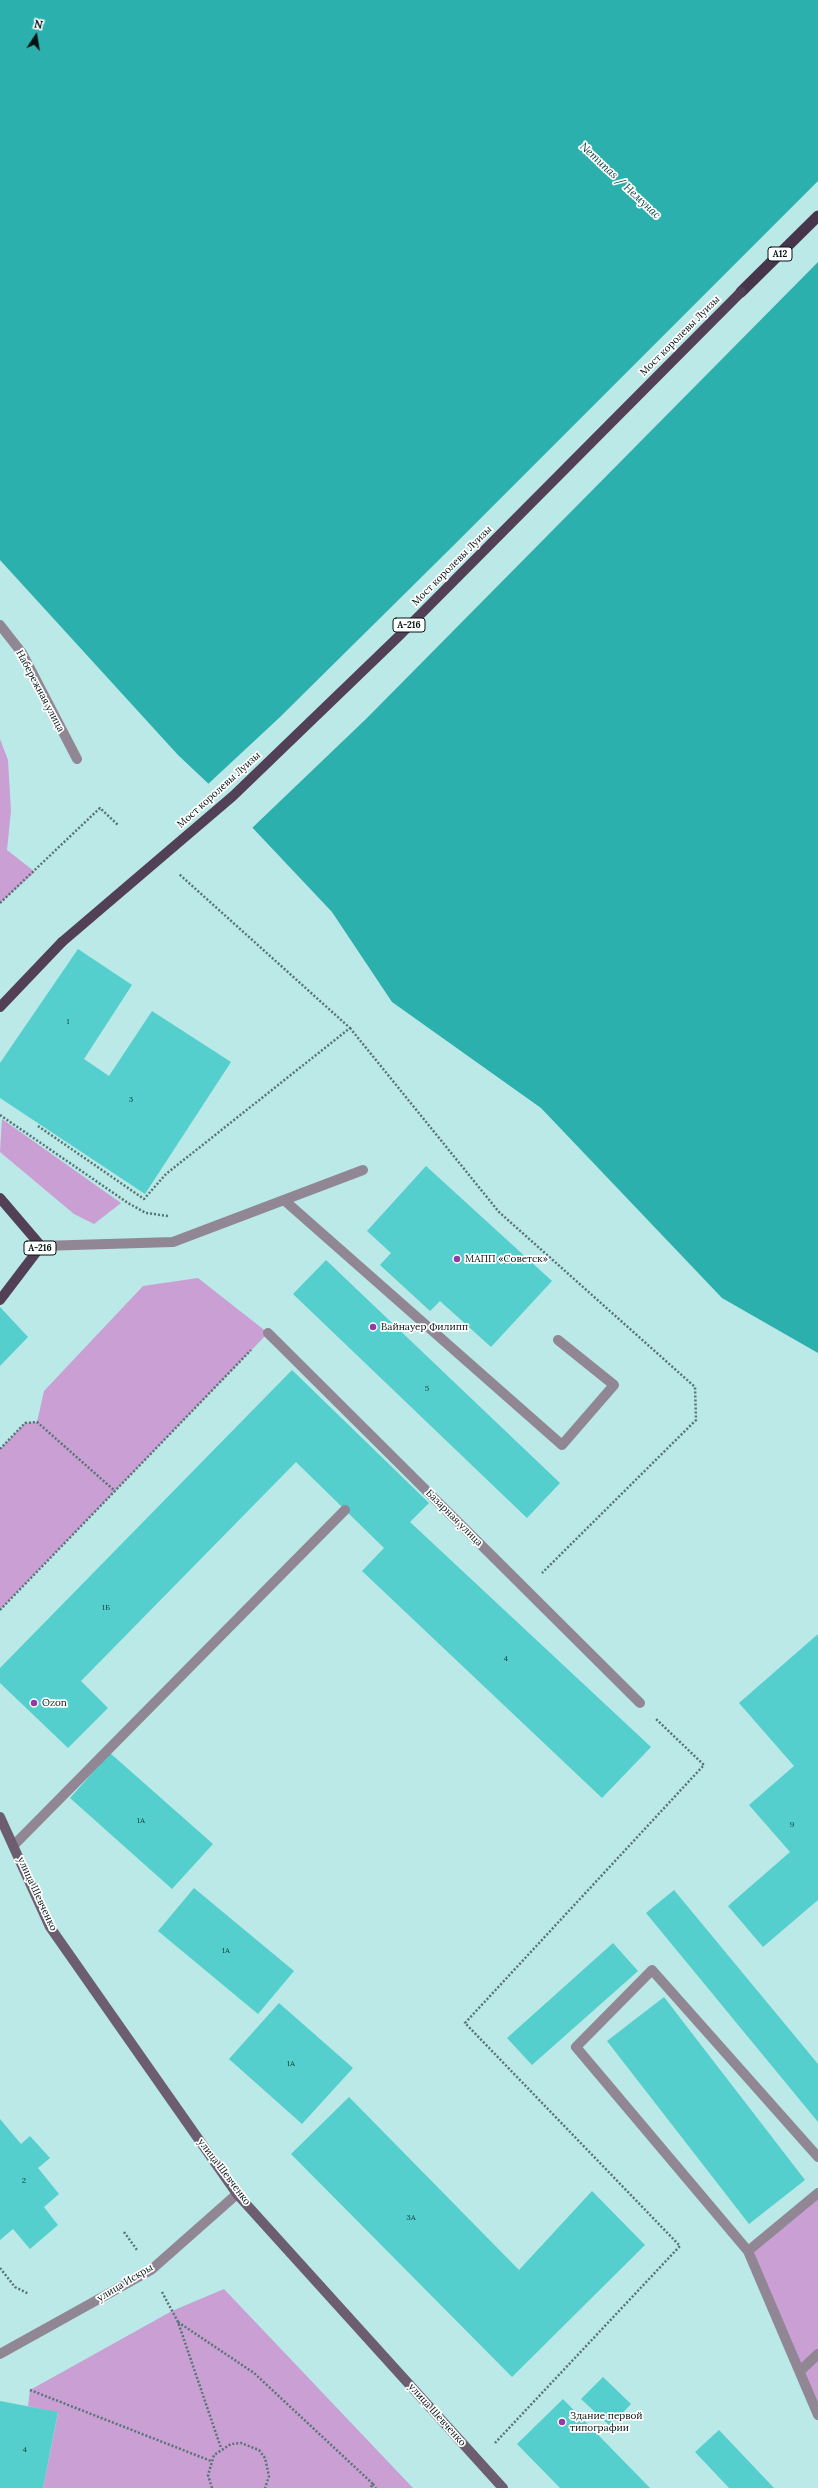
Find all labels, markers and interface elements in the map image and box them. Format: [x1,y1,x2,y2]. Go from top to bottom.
north arrow [16,16,56,56]
text: N [33,17,44,32]
water label: Nemunas / Немунас [577,140,663,222]
road number: A12 [768,247,792,261]
street label: Мост королевы Луизы [638,294,722,378]
street label: Мост королевы Луизы [410,524,494,608]
road number: А-216 [393,618,425,632]
street label: Набережная улица [13,648,67,734]
street label: Мост королевы Луизы [175,749,263,831]
house number: 1 [67,1017,69,1027]
house number: 3 [129,1095,133,1105]
road number: А-216 [24,1241,56,1255]
place label: МАПП «Советск» [465,1253,548,1265]
marker: МАПП «Советск» [452,1254,462,1264]
place label: Вайнауер Филипп [381,1321,468,1333]
marker: Вайнауер Филипп [368,1322,378,1332]
house number: 5 [425,1384,429,1394]
street label: Базарная улица [423,1487,485,1549]
house number: 1Б [102,1603,110,1613]
house number: 4 [504,1654,508,1664]
place label: Ozon [42,1697,67,1709]
marker: Ozon [29,1698,39,1708]
house number: 1А [137,1816,145,1826]
house number: 9 [790,1820,794,1830]
street label: улица Шевченко [15,1855,59,1933]
house number: 1А [222,1946,230,1956]
house number: 1А [287,2059,295,2069]
street label: улица Шевченко [195,2136,253,2208]
house number: 2 [22,2176,26,2186]
house number: 3А [406,2213,416,2223]
street label: улица Искры [95,2262,155,2304]
street label: улица Шевченко [406,2381,468,2449]
place label: Здание первой типографии [570,2410,643,2434]
marker: Здание первой типографии [557,2417,567,2427]
house number: 4 [23,2445,27,2455]

